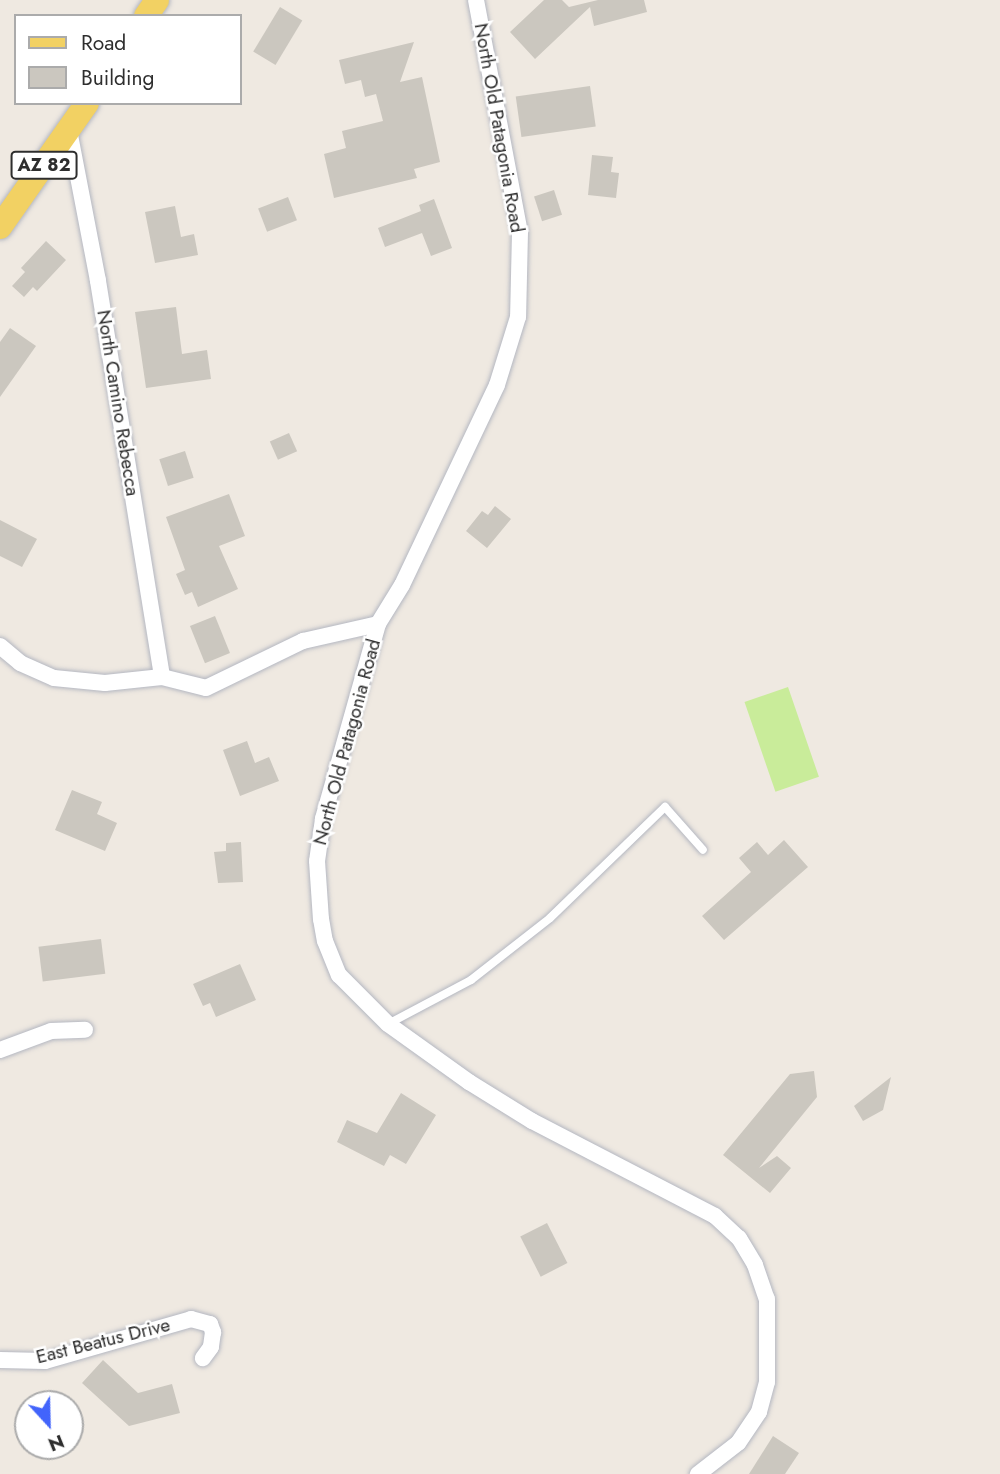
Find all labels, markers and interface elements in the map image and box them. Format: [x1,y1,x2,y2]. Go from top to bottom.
legend [14,14,242,105]
street label: North Old Patagonia Road [469,21,529,235]
text: Road [81,28,126,58]
text: Building [81,63,154,93]
road number: AZ 82 [9,150,79,180]
street label: North Camino Rebecca [92,308,144,498]
street label: North Old Patagonia Road [309,636,385,848]
street label: East Beatus Drive [34,1313,172,1369]
north arrow [14,1390,84,1460]
text: N [44,1428,68,1458]

